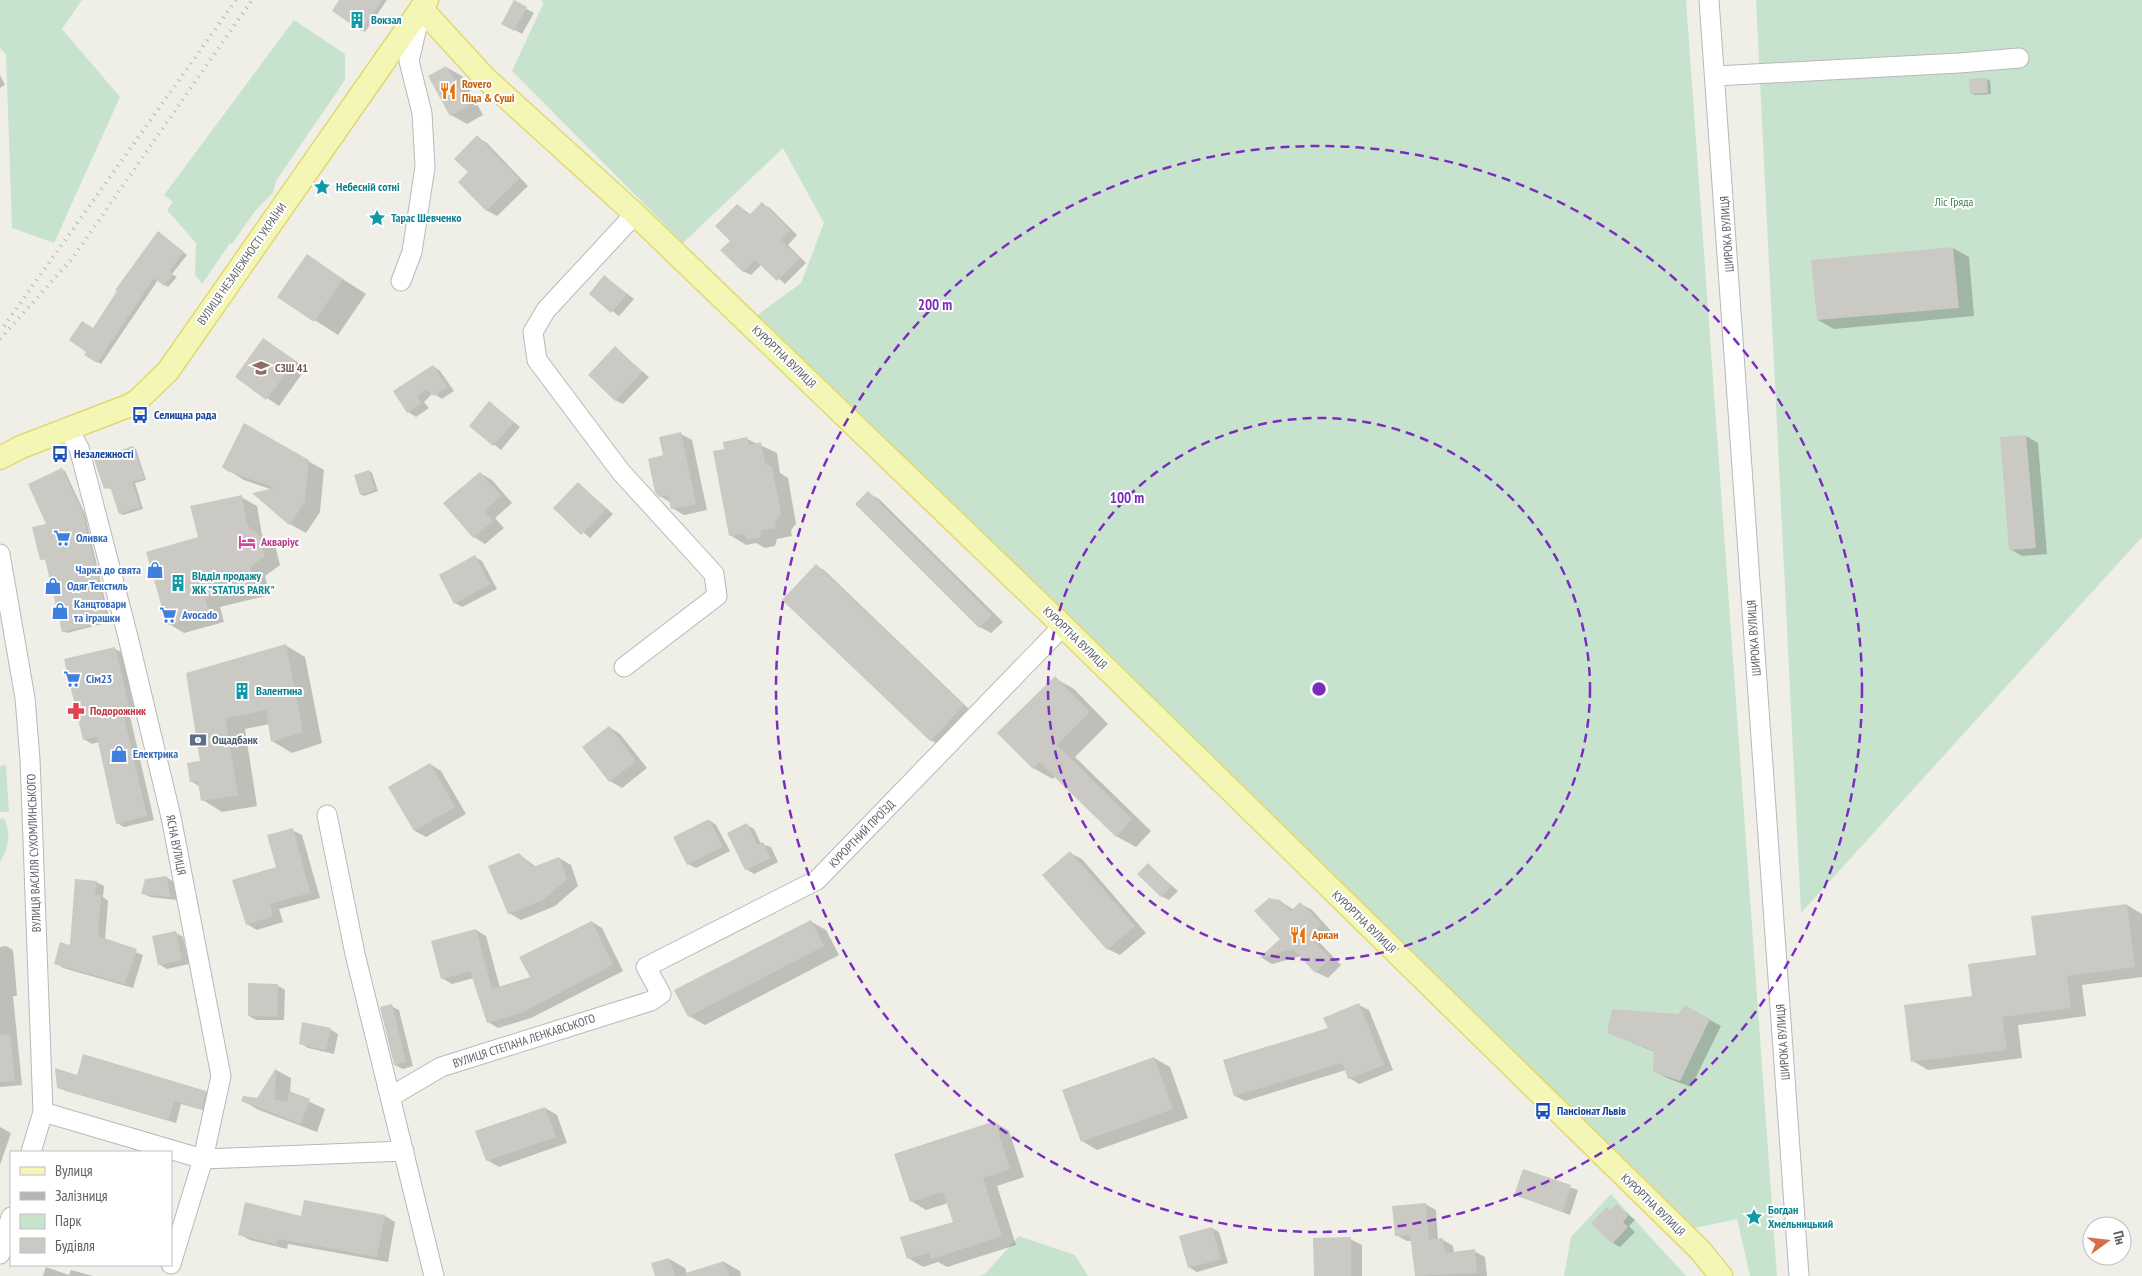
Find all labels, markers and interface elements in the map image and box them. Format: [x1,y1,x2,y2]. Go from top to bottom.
building icon: Вокзал [347,10,367,30]
place label: Вокзал [371,12,402,27]
place label: Rovero Піца & Суші [462,76,515,105]
restaurant icon: Rovero Піца & Суші [438,81,458,101]
place icon: Небесній сотні [312,177,332,197]
place label: Небесній сотні [336,179,400,194]
park label: Ліс Гряда [1934,194,1973,209]
street label: ШИРОКА ВУЛИЦЯ [1716,196,1737,273]
street label: ВУЛИЦЯ НЕЗАЛЕЖНОСТІ УКРАЇНИ [194,200,290,328]
place icon: Тарас Шевченко [367,208,387,228]
place label: Тарас Шевченко [391,210,462,225]
text: 200 m [918,295,952,314]
street label: КУРОРТНА ВУЛИЦЯ [749,322,820,391]
school or university icon: СЗШ 41 [251,358,271,378]
place label: СЗШ 41 [275,360,308,375]
bus stop icon: Селищна рада [130,405,150,425]
place label: Селищна рада [154,407,216,422]
bus stop icon: Незалежності [50,444,70,464]
place label: Незалежності [74,446,134,461]
text: 100 m [1110,488,1144,507]
supermarket icon: Оливка [52,528,72,548]
place label: Оливка [76,530,108,545]
hotel icon: Акваріус [237,532,257,552]
place label: Акваріус [260,534,300,549]
shop icon: Чарка до свята [145,560,165,580]
place label: Чарка до свята [75,562,141,577]
place label: ВІдділ продажу ЖК "STATUS PARK" [191,568,275,597]
building icon: ВІдділ продажу ЖК "STATUS PARK" [168,573,188,593]
shop icon: Одяг Текстиль [43,576,63,596]
place label: Одяг Текстиль [67,578,128,593]
place label: Канцтовари та іграшки [74,596,126,625]
street label: ШИРОКА ВУЛИЦЯ [1743,600,1764,677]
shop icon: Канцтовари та іграшки [50,601,70,621]
street label: КУРОРТНА ВУЛИЦЯ [1040,603,1111,672]
supermarket icon: Avocado [158,605,178,625]
place label: Avocado [181,607,218,622]
supermarket icon: Сім23 [62,669,82,689]
place label: Сім23 [86,671,113,686]
centre of rings [1310,680,1328,698]
building icon: Валентина [232,681,252,701]
place label: Валентина [256,683,302,698]
pharmacy icon: Подорожник [66,701,86,721]
place label: Подорожник [90,703,146,718]
bank icon: Ощадбанк [188,730,208,750]
place label: Ощадбанк [212,732,258,747]
shop icon: Електрика [109,744,129,764]
place label: Електрика [133,746,178,761]
street label: ВУЛИЦЯ ВАСИЛЯ СУХОМЛИНСЬКОГО [23,773,44,933]
street label: КУРОРТНИЙ ПРОЇЗД [826,796,898,871]
street label: ЯСНА ВУЛИЦЯ [163,814,190,876]
street label: КУРОРТНА ВУЛИЦЯ [1329,887,1400,956]
restaurant icon: Аркан [1288,925,1308,945]
place label: Аркан [1311,927,1339,942]
street label: ШИРОКА ВУЛИЦЯ [1772,1004,1793,1081]
street label: ВУЛИЦЯ СТЕПАНА ЛЕНКАВСЬКОГО [451,1010,597,1071]
bus stop icon: Пансіонат Львів [1533,1101,1553,1121]
place label: Пансіонат Львів [1557,1103,1626,1118]
legend [10,1151,172,1266]
text: Вулиця [55,1161,93,1180]
street label: КУРОРТНА ВУЛИЦЯ [1618,1170,1689,1239]
text: Залізниця [55,1186,108,1205]
place label: Богдан Хмельницький [1768,1202,1833,1231]
place icon: Богдан Хмельницький [1744,1207,1764,1227]
text: Парк [55,1211,81,1230]
north arrow [2082,1216,2132,1266]
text: Пн [2109,1229,2130,1247]
text: Будівля [55,1236,95,1255]

